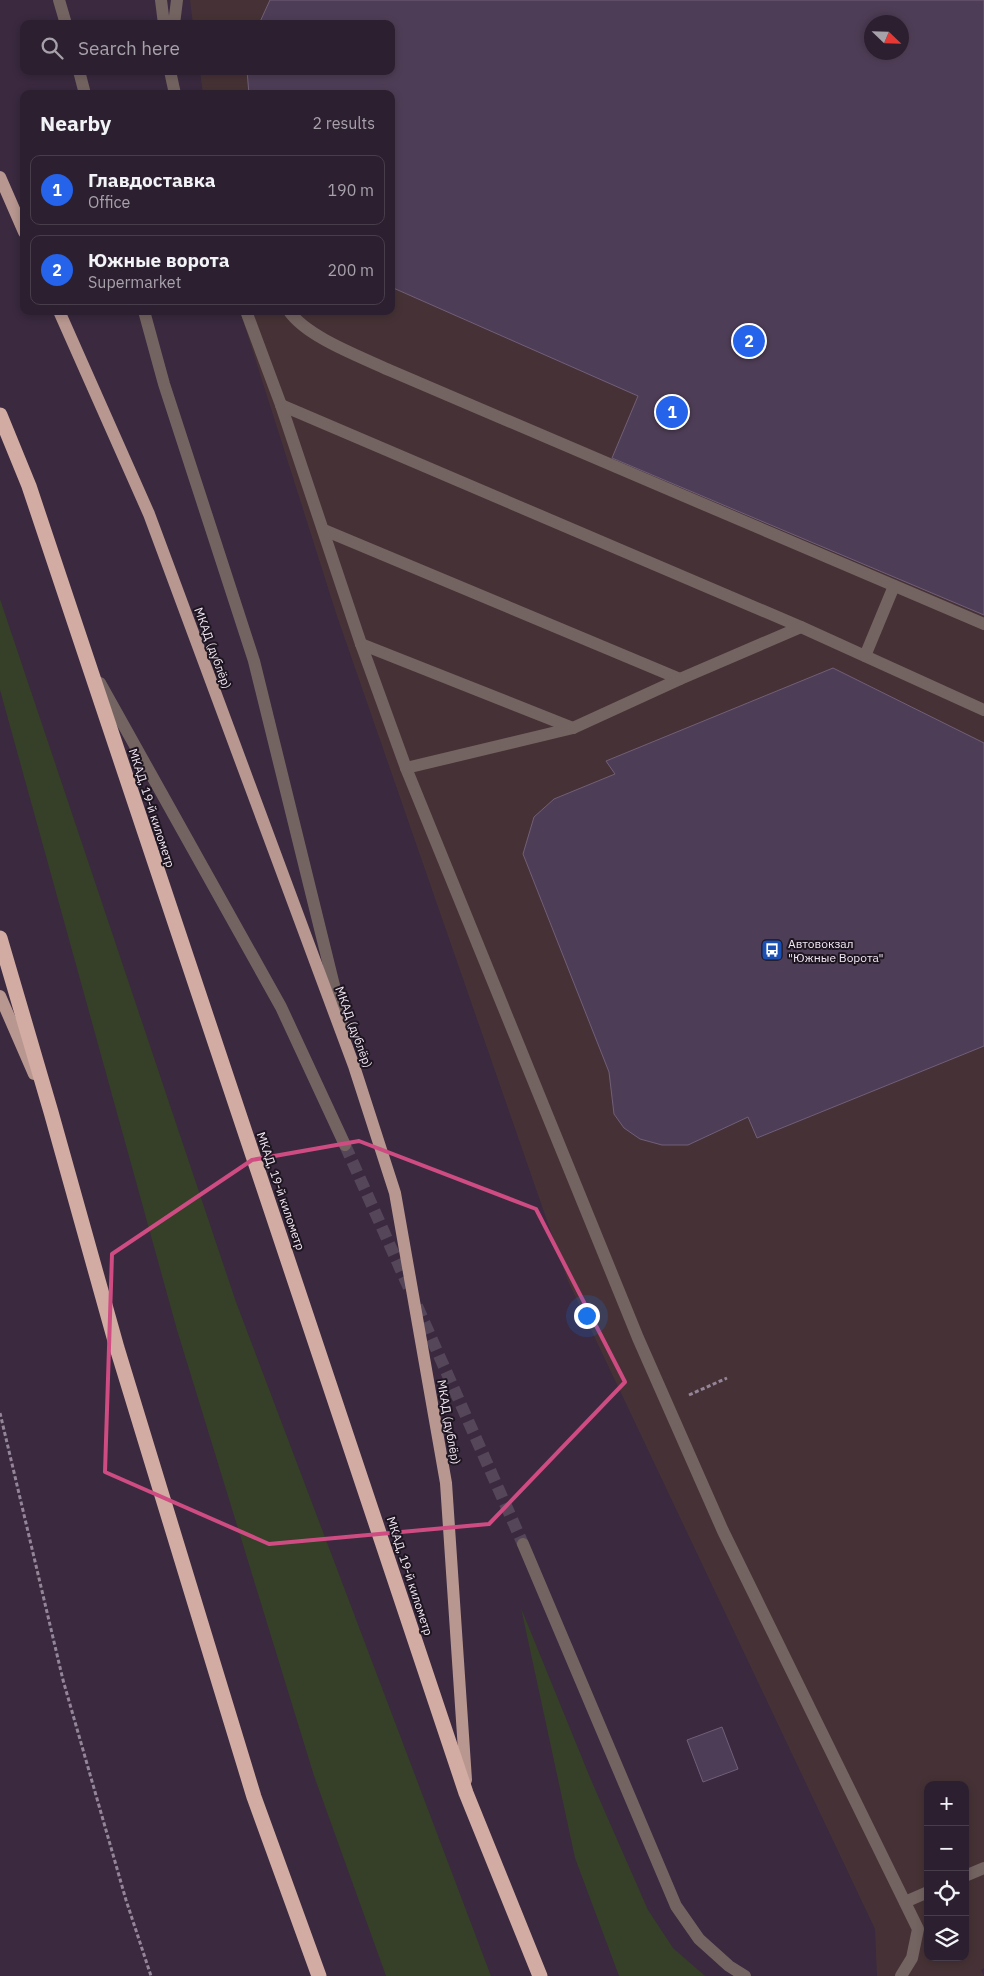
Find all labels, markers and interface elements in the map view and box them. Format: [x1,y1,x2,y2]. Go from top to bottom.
north arrow [864,15,909,60]
search box [20,20,395,75]
icon: search [38,34,66,62]
text: Search here [78,36,180,60]
text: Nearby [40,109,111,137]
text: 2 results [312,113,375,133]
text: Главдоставка [88,168,216,192]
text: 1 [52,180,62,200]
text: 190 m [327,180,374,200]
text: Office [88,192,130,212]
text: Южные ворота [88,248,230,272]
text: 2 [52,260,62,280]
text: 200 m [327,260,374,280]
text: Supermarket [88,272,181,292]
pin: 2 [733,322,765,360]
pin: 1 [656,393,688,431]
street label: МКАД (дублёр) [191,605,235,691]
street label: МКАД, 19-й километр [126,747,178,869]
place label: Автовокзал "Южные Ворота" [788,936,884,965]
bus stop icon: Автовокзал "Южные Ворота" [760,938,784,962]
street label: МКАД (дублёр) [332,984,376,1070]
street label: МКАД, 19-й километр [254,1130,308,1252]
your location [574,1303,600,1329]
street label: МКАД (дублёр) [434,1378,464,1466]
street label: МКАД, 19-й километр [384,1515,436,1637]
map controls [924,1781,969,1961]
button: + [924,1781,969,1826]
button: − [924,1826,969,1871]
button: locate [924,1871,969,1916]
button: layers [924,1916,969,1961]

